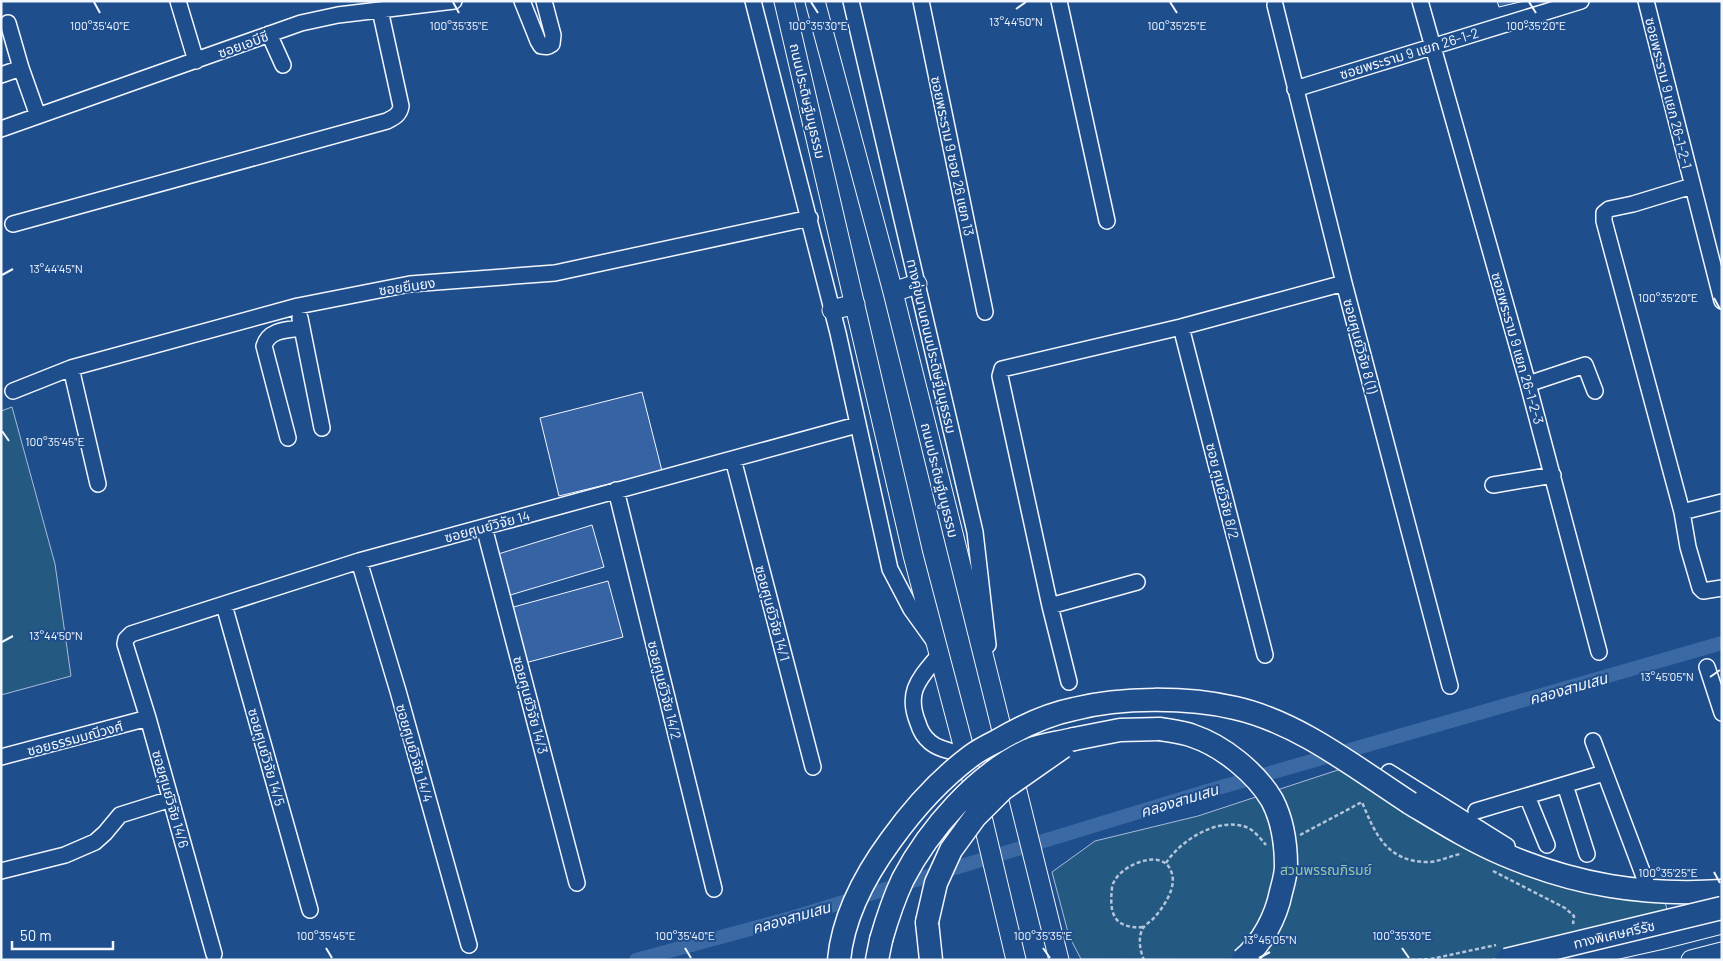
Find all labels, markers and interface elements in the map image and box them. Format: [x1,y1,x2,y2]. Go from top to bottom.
text: 13°44'50"N [989,14,1043,28]
street label: ซอยพระราม 9 แยก 26-1-2-1 [1642,16,1696,170]
text: 100°35'40"E [70,18,130,32]
text: 100°35'35"E [429,18,489,32]
text: 100°35'30"E [788,18,848,32]
text: 100°35'25"E [1147,18,1207,32]
text: 100°35'20"E [1506,18,1566,32]
street label: ซอยพระราม 9 แยก 26-1-2 [1337,24,1481,82]
street label: ซอยเอบีซี [215,27,271,61]
street label: ถนนประดิษฐ์มนูธรรม [785,42,830,161]
street label: ซอยพระราม 9 ซอย 26 แยก 13 [928,74,978,238]
street label: ทางคู่ขนานถนนประดิษฐ์มนูธรรม [903,257,960,435]
text: 13°44'45"N [29,261,83,275]
street label: ซอยพระราม 9 แยก 26-1-2-3 [1488,270,1548,426]
street label: ซอยยืนยง [378,274,436,298]
text: 100°35'20"E [1638,290,1698,304]
street label: ซอยศูนย์วิจัย 8 (1) [1339,297,1382,396]
street label: ถนนประดิษฐ์มนูธรรม [917,421,963,540]
text: 100°35'45"E [25,434,85,448]
street label: ซอย ศูนย์วิจัย 8/2 [1202,441,1243,541]
street label: ซอยศูนย์วิจัย 14 [442,506,532,547]
street label: ซอยศูนย์วิจัย 14/1 [751,563,794,663]
text: 13°44'50"N [29,628,83,642]
street label: ซอยศูนย์วิจัย 14/2 [644,639,685,741]
street label: ซอยศูนย์วิจัย 14/3 [509,654,552,756]
water label: คลองสามเสน [1527,668,1610,708]
text: 13°45'05"N [1640,669,1694,683]
street label: ซอยศูนย์วิจัย 14/4 [392,702,437,804]
street label: ซอยศูนย์วิจัย 14/5 [244,706,289,808]
street label: ซอยธรรมมณีวงศ์ [25,717,125,759]
street label: ซอยศูนย์วิจัย 14/6 [148,748,193,850]
water label: คลองสามเสน [1138,779,1221,820]
park label: สวนพรรณภิรมย์ [1280,861,1372,878]
text: 100°35'25"E [1638,865,1698,879]
water label: คลองสามเสน [750,897,833,937]
street label: ทางพิเศษศรีรัช [1571,916,1657,952]
scale bar [12,918,114,950]
text: 50 m [20,926,52,944]
text: 100°35'45"E [296,928,356,942]
text: 100°35'40"E [655,928,715,942]
text: 100°35'35"E [1013,928,1073,942]
text: 100°35'30"E [1372,928,1432,942]
text: 13°45'05"N [1243,932,1297,946]

